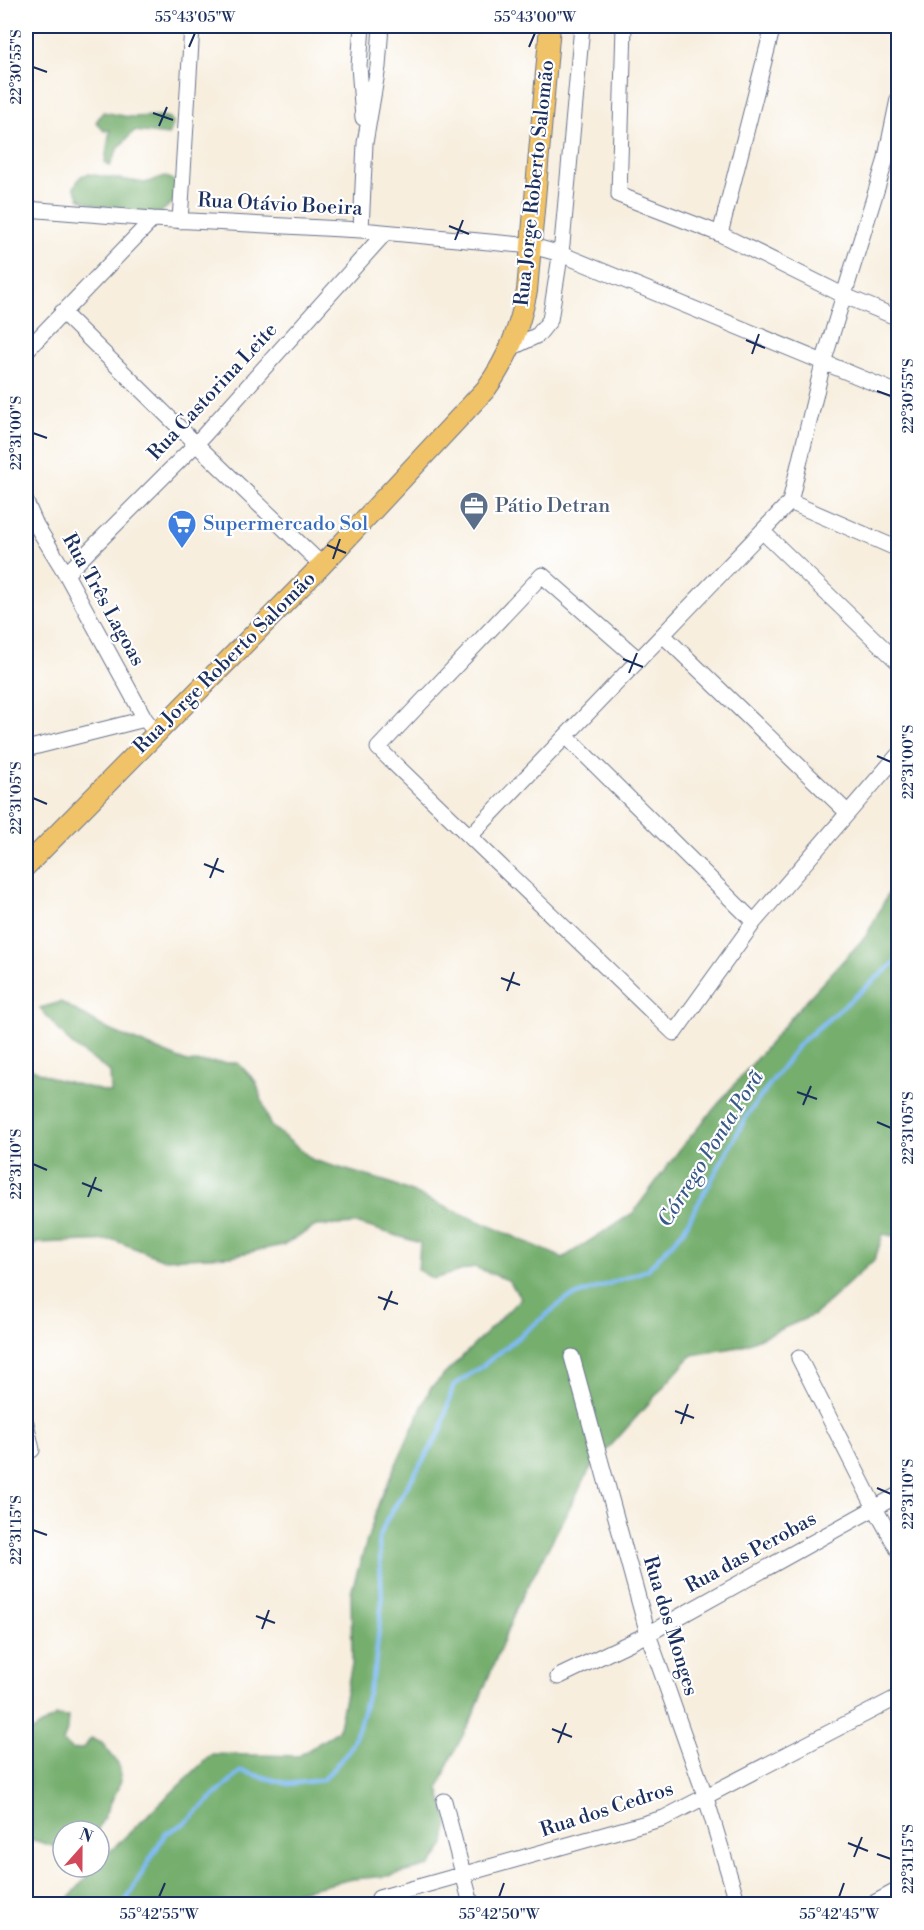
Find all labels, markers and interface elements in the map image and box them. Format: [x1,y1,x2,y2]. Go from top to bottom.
text: 55°43'05"W [155,8,236,27]
text: 55°43'00"W [494,8,576,27]
text: 22°30'55"S [7,29,26,105]
street label: Rua Jorge Roberto Salomão [510,59,560,307]
street label: Rua Otávio Boeira [197,188,364,222]
street label: Rua Castorina Leite [143,318,283,466]
text: 22°30'55"S [899,358,918,434]
text: 22°31'00"S [7,396,26,470]
office icon: Pátio Detran [458,490,490,532]
place label: Pátio Detran [495,494,610,519]
supermarket icon: Supermercado Sol [166,508,198,550]
place label: Supermercado Sol [203,512,368,537]
street label: Rua Três Lagoas [56,529,150,671]
street label: Rua Jorge Roberto Salomão [129,567,321,759]
text: 22°31'00"S [899,725,918,799]
text: 22°31'05"S [7,761,26,835]
water label: Córrego Ponta Porã [652,1066,770,1232]
text: 22°31'05"S [899,1091,918,1165]
text: 22°31'10"S [7,1129,26,1199]
text: 22°31'10"S [899,1459,918,1529]
text: 22°31'15"S [7,1495,26,1565]
street label: Rua das Perobas [681,1507,821,1599]
street label: Rua dos Monges [637,1553,703,1699]
street label: Rua dos Cedros [537,1777,677,1843]
north arrow [51,1819,111,1879]
text: N [77,1824,96,1848]
text: 22°31'15"S [899,1824,918,1894]
text: 55°42'55"W [120,1905,199,1924]
text: 55°42'50"W [459,1905,540,1924]
text: 55°42'45"W [799,1905,879,1924]

